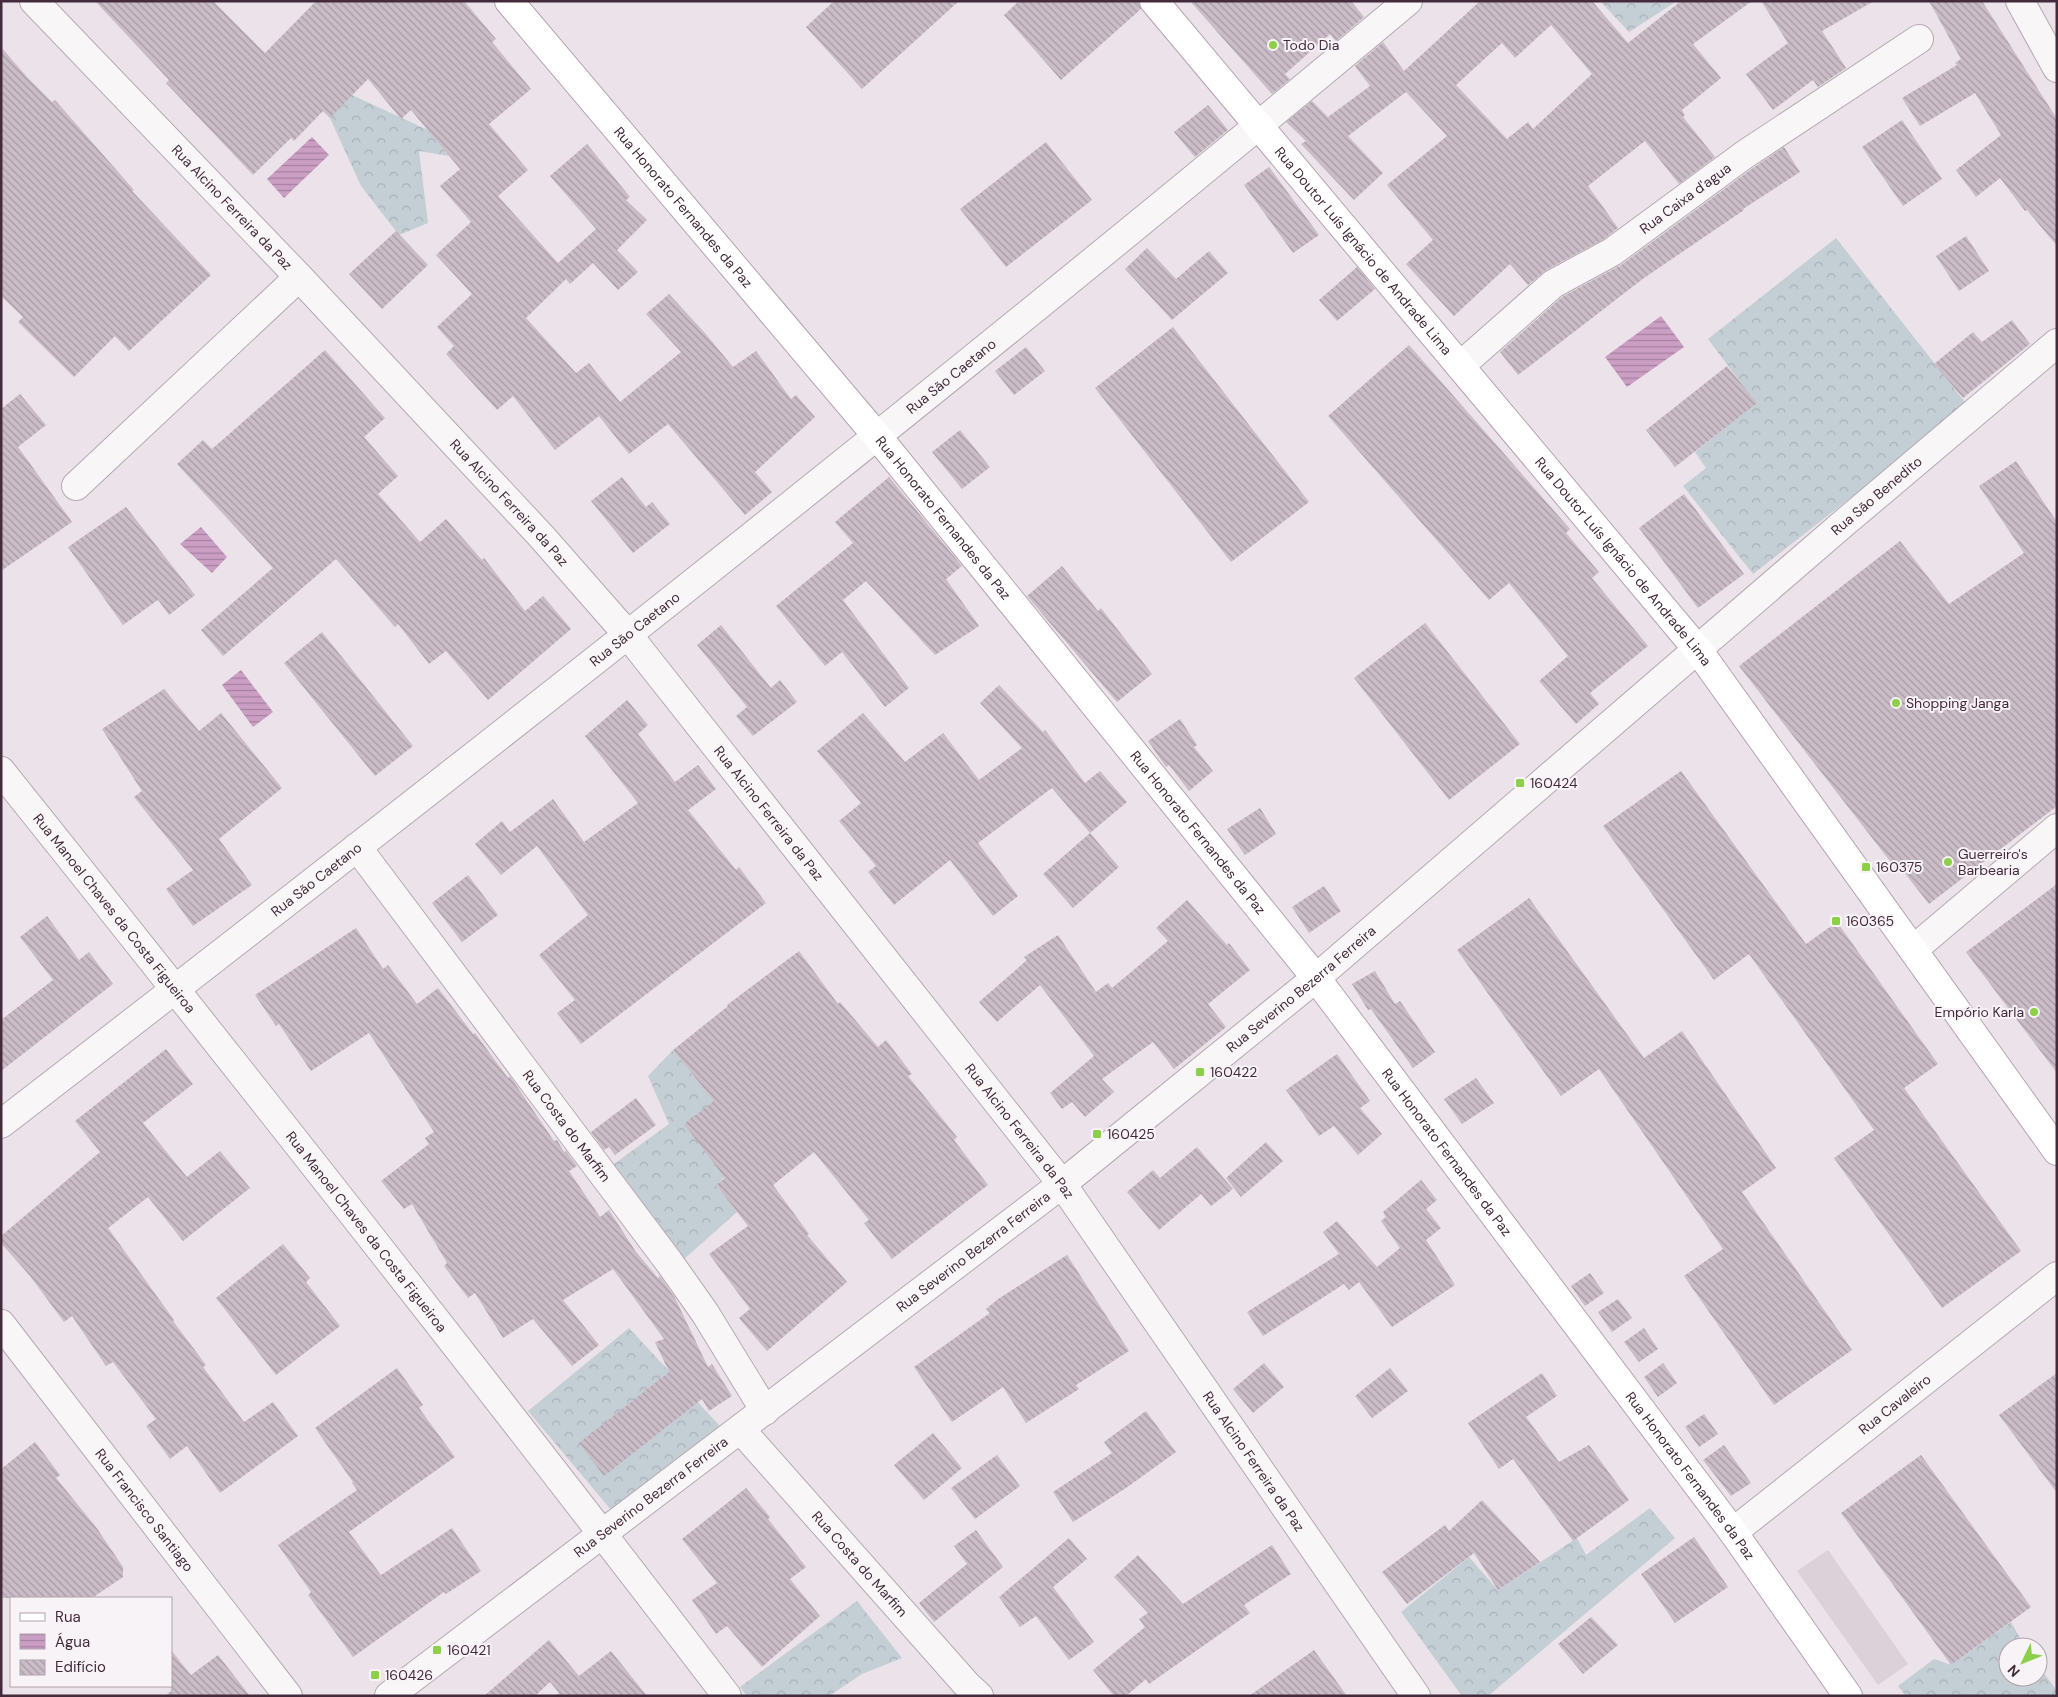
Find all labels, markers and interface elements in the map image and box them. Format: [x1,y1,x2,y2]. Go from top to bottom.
place label: Todo Dia [1283,36,1339,54]
marker: Todo Dia [1267,39,1279,51]
street label: Rua Honorato Fernandes da Paz [610,123,757,291]
street label: Rua Alcino Ferreira da Paz [168,141,296,274]
street label: Rua Doutor Luís Ignácio de Andrade Lima [1271,143,1456,359]
street label: Rua Caixa d'agua [1636,159,1735,238]
street label: Rua São Caetano [902,335,1000,418]
street label: Rua Honorato Fernandes da Paz [872,432,1015,603]
street label: Rua Alcino Ferreira da Paz [446,435,572,570]
street label: Rua São Benedito [1827,452,1926,539]
street label: Rua Doutor Luís Ignácio de Andrade Lima [1531,453,1715,669]
street label: Rua São Caetano [586,588,684,670]
place label: Shopping Janga [1906,694,2009,712]
marker: Shopping Janga [1890,697,1902,709]
street label: Rua Alcino Ferreira da Paz [710,742,828,884]
street label: Rua Honorato Fernandes da Paz [1126,747,1270,918]
place label: 160424 [1530,774,1578,792]
marker: 160424 [1514,777,1526,789]
street label: Rua Manoel Chaves da Costa Figueiroa [29,810,200,1017]
street label: Rua São Caetano [267,838,365,920]
place label: Guerreiro's Barbearia [1958,845,2028,879]
marker: Guerreiro's Barbearia [1942,856,1954,868]
place label: 160375 [1876,858,1922,876]
marker: 160375 [1860,861,1872,873]
place label: 160365 [1846,912,1894,930]
marker: 160365 [1830,915,1842,927]
street label: Rua Severino Bezerra Ferreira [1222,922,1379,1056]
place label: Empório Karla [1935,1003,2024,1021]
marker: Empório Karla [2028,1006,2040,1018]
street label: Rua Alcino Ferreira da Paz [961,1060,1078,1202]
place label: 160422 [1210,1063,1257,1081]
street label: Rua Honorato Fernandes da Paz [1378,1064,1516,1239]
street label: Rua Costa do Marfim [519,1066,615,1186]
marker: 160422 [1194,1066,1206,1078]
place label: 160425 [1107,1125,1155,1143]
street label: Rua Manoel Chaves da Costa Figueiroa [282,1128,451,1336]
marker: 160425 [1091,1128,1103,1140]
street label: Rua Severino Bezerra Ferreira [892,1187,1054,1316]
street label: Rua Cavaleiro [1855,1370,1935,1438]
street label: Rua Alcino Ferreira da Paz [1199,1388,1309,1535]
street label: Rua Honorato Fernandes da Paz [1622,1388,1759,1563]
street label: Rua Severino Bezerra Ferreira [570,1432,732,1561]
street label: Rua Francisco Santiago [91,1445,198,1575]
street label: Rua Costa do Marfim [808,1507,911,1621]
legend [10,1597,172,1687]
text: Rua [55,1607,81,1627]
text: Água [55,1632,90,1652]
north arrow [1998,1637,2048,1687]
place label: 160421 [447,1641,491,1659]
marker: 160421 [431,1644,443,1656]
text: Edifício [55,1657,106,1677]
text: N [2003,1661,2024,1681]
place label: 160426 [385,1666,433,1684]
marker: 160426 [369,1669,381,1681]

